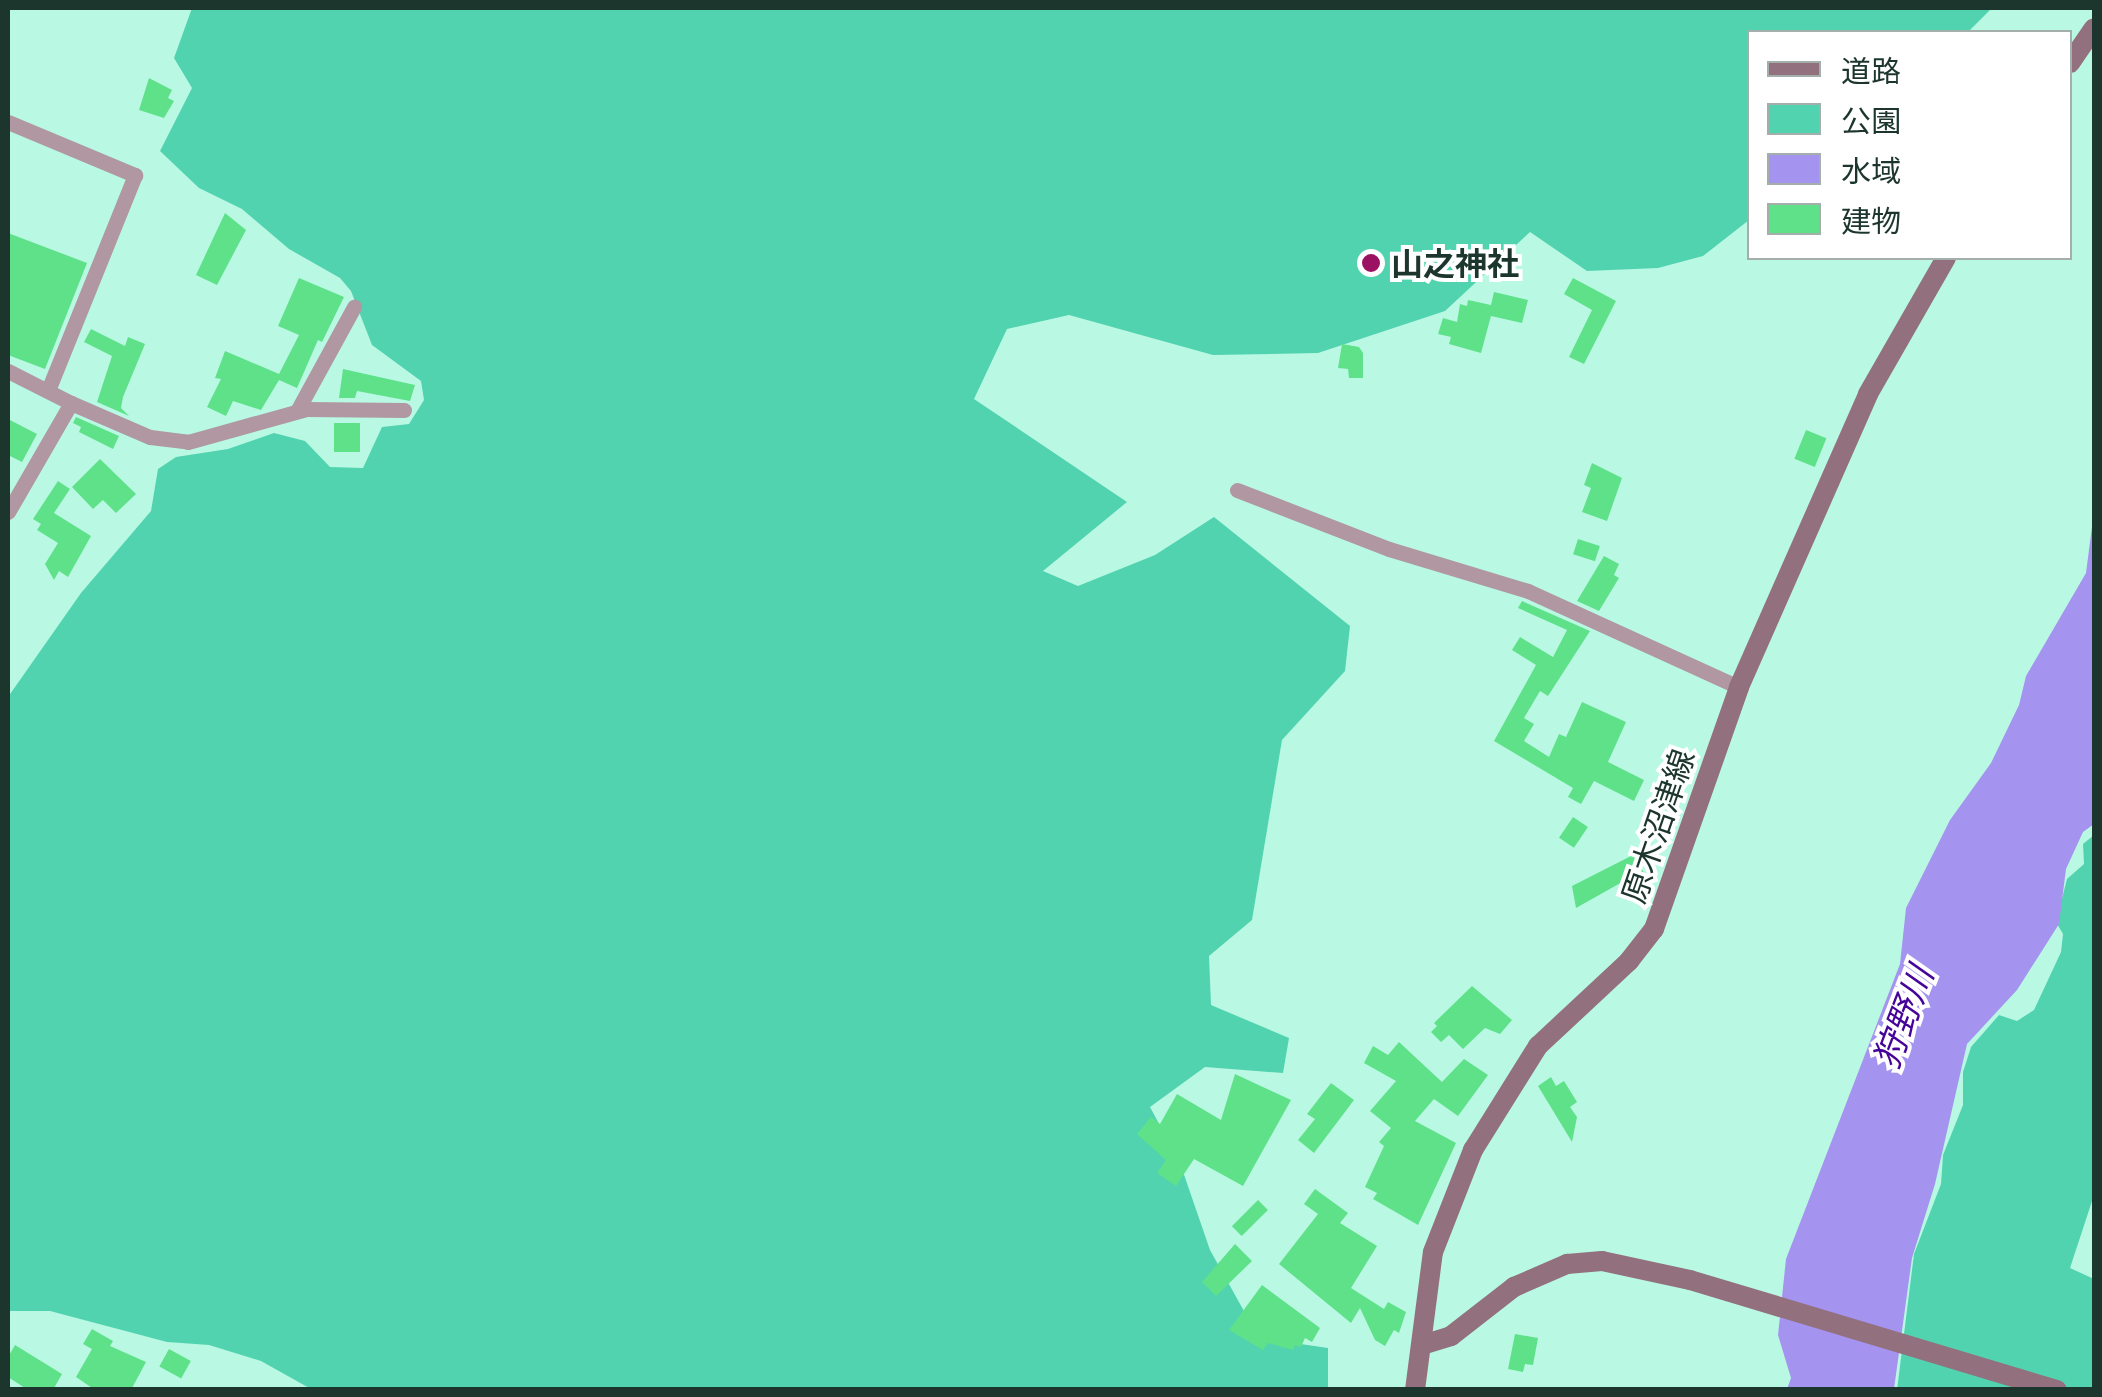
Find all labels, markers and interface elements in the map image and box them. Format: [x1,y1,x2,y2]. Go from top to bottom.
legend [1747,30,2072,260]
text: 道路 [1841,53,1901,89]
text: 公園 [1841,103,1901,139]
text: 水域 [1841,153,1901,189]
text: 建物 [1841,203,1901,239]
place label: 山之神社 [1391,244,1519,282]
marker: 山之神社 [1360,252,1382,274]
street label: 原木沼津線 [1614,744,1702,908]
water label: 狩野川 [1865,960,1941,1074]

